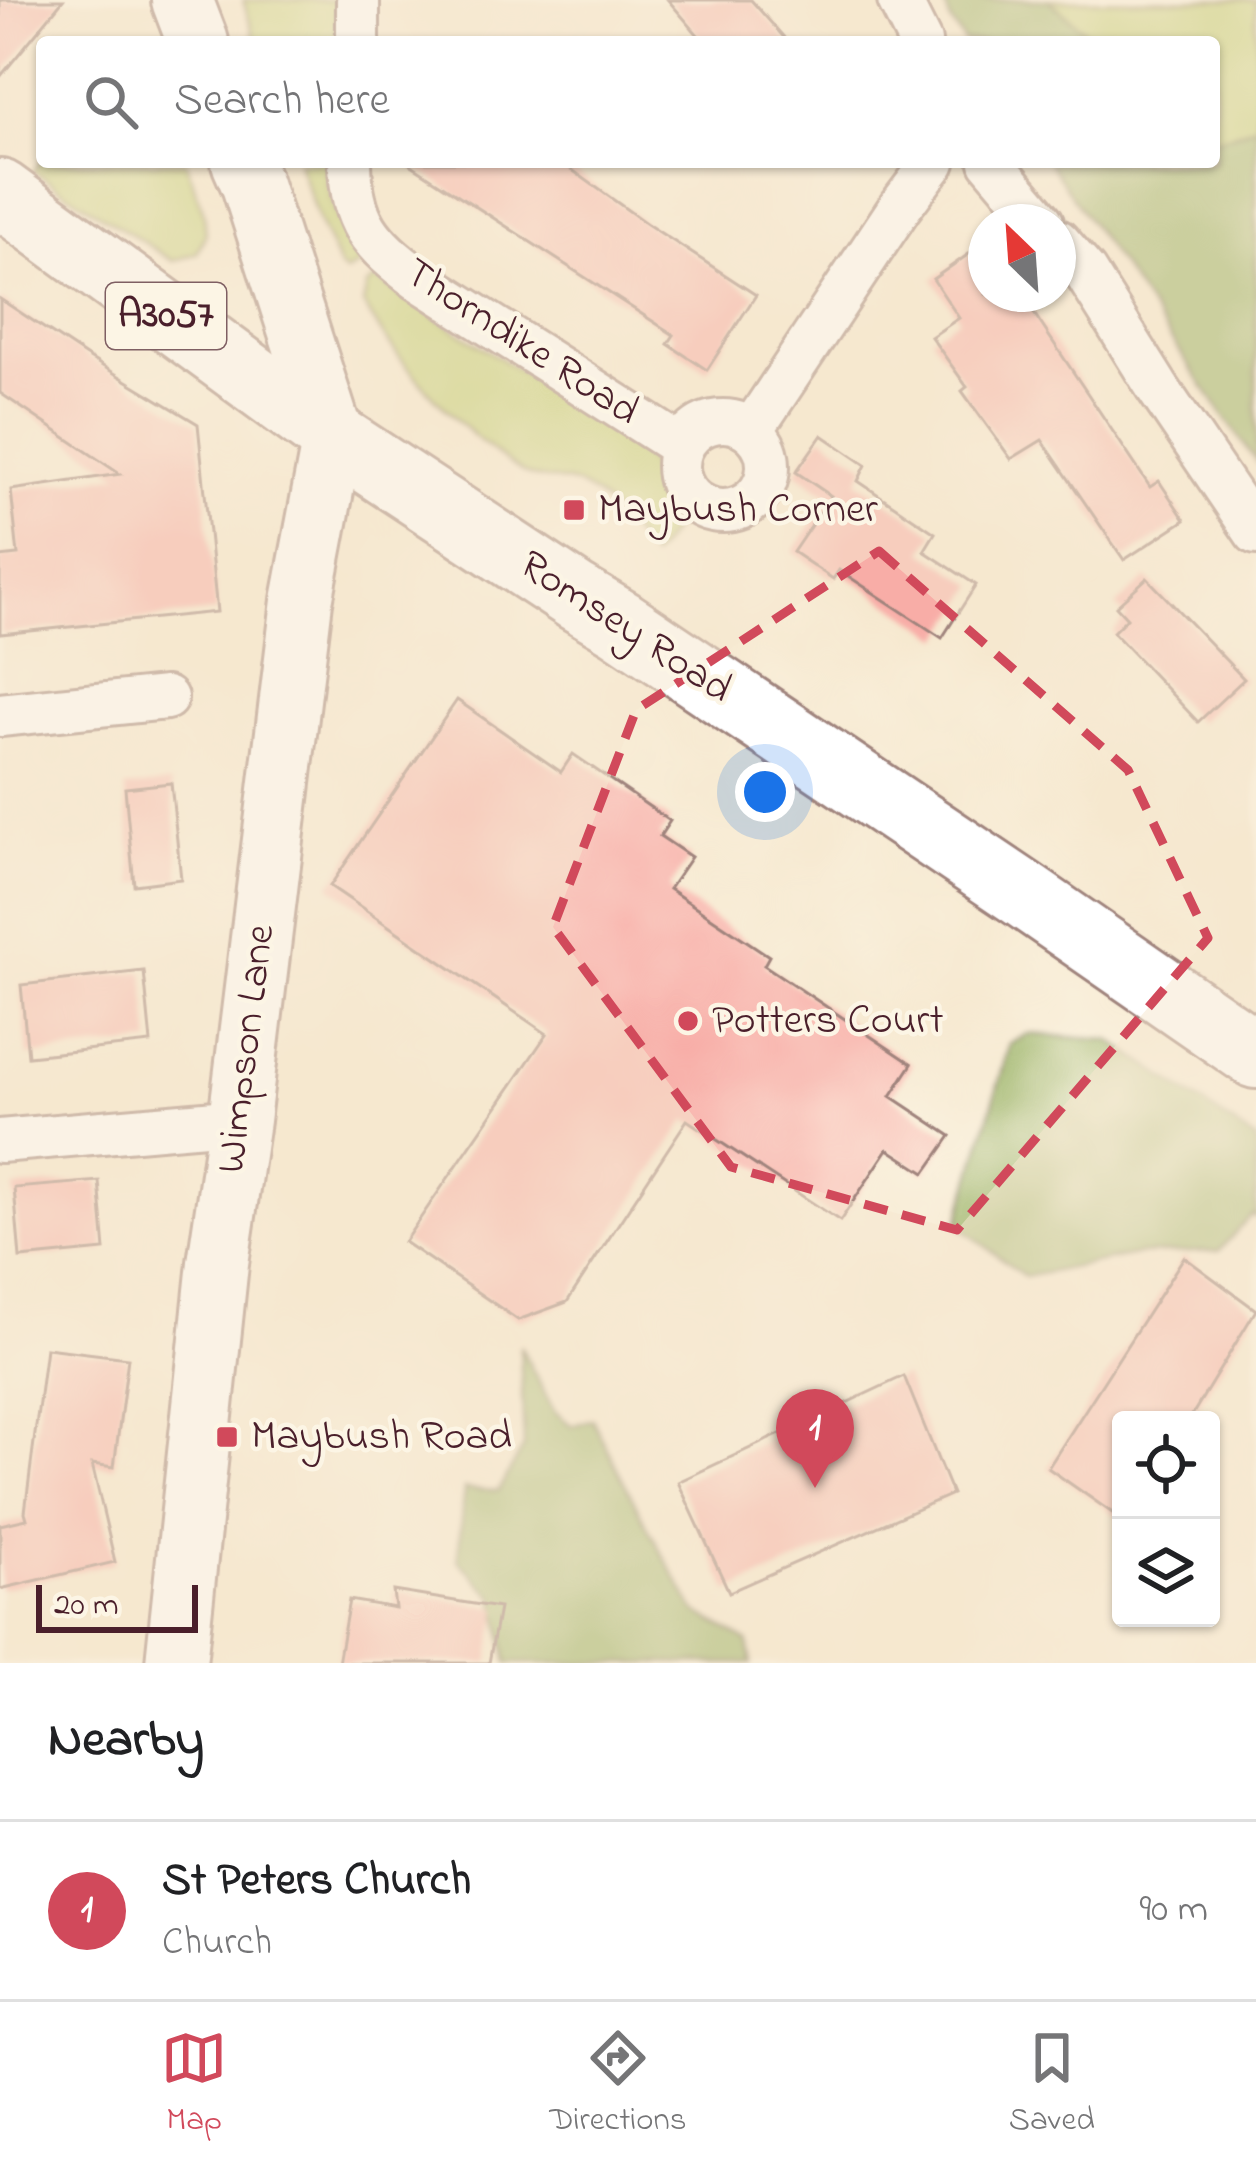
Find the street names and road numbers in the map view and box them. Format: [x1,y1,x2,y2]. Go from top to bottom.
street label: Thorndike Road [391,244,651,442]
road number: A3057 [106,283,226,349]
street label: Romsey Road [506,536,744,720]
street label: Wimpson Lane [202,921,293,1177]

